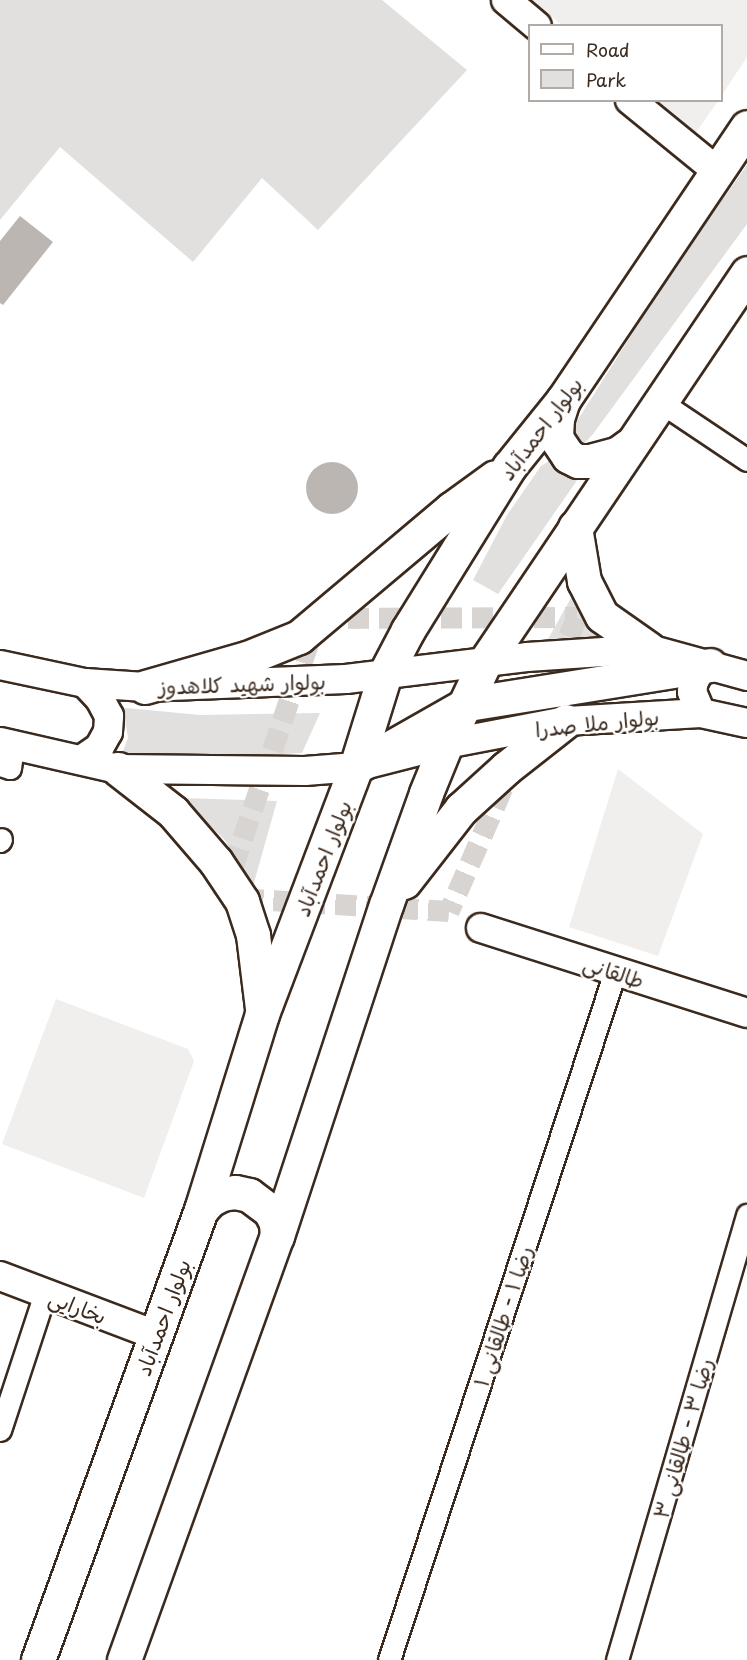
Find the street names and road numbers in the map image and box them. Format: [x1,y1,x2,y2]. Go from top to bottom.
street label: بولوار احمدآباد [493,372,587,484]
street label: بولوار شهید کلاهدوز [158,667,326,699]
street label: بولوار ملا صدرا [534,703,660,741]
street label: بولوار احمدآباد [288,797,356,919]
street label: طالقانی [580,949,648,993]
street label: رضا ۱ - طالقانی ۱ [467,1242,537,1390]
street label: بولوار احمدآباد [129,1255,195,1379]
street label: بخارایی [46,1284,110,1328]
street label: رضا ۳ - طالقانی ۳ [647,1355,717,1521]

